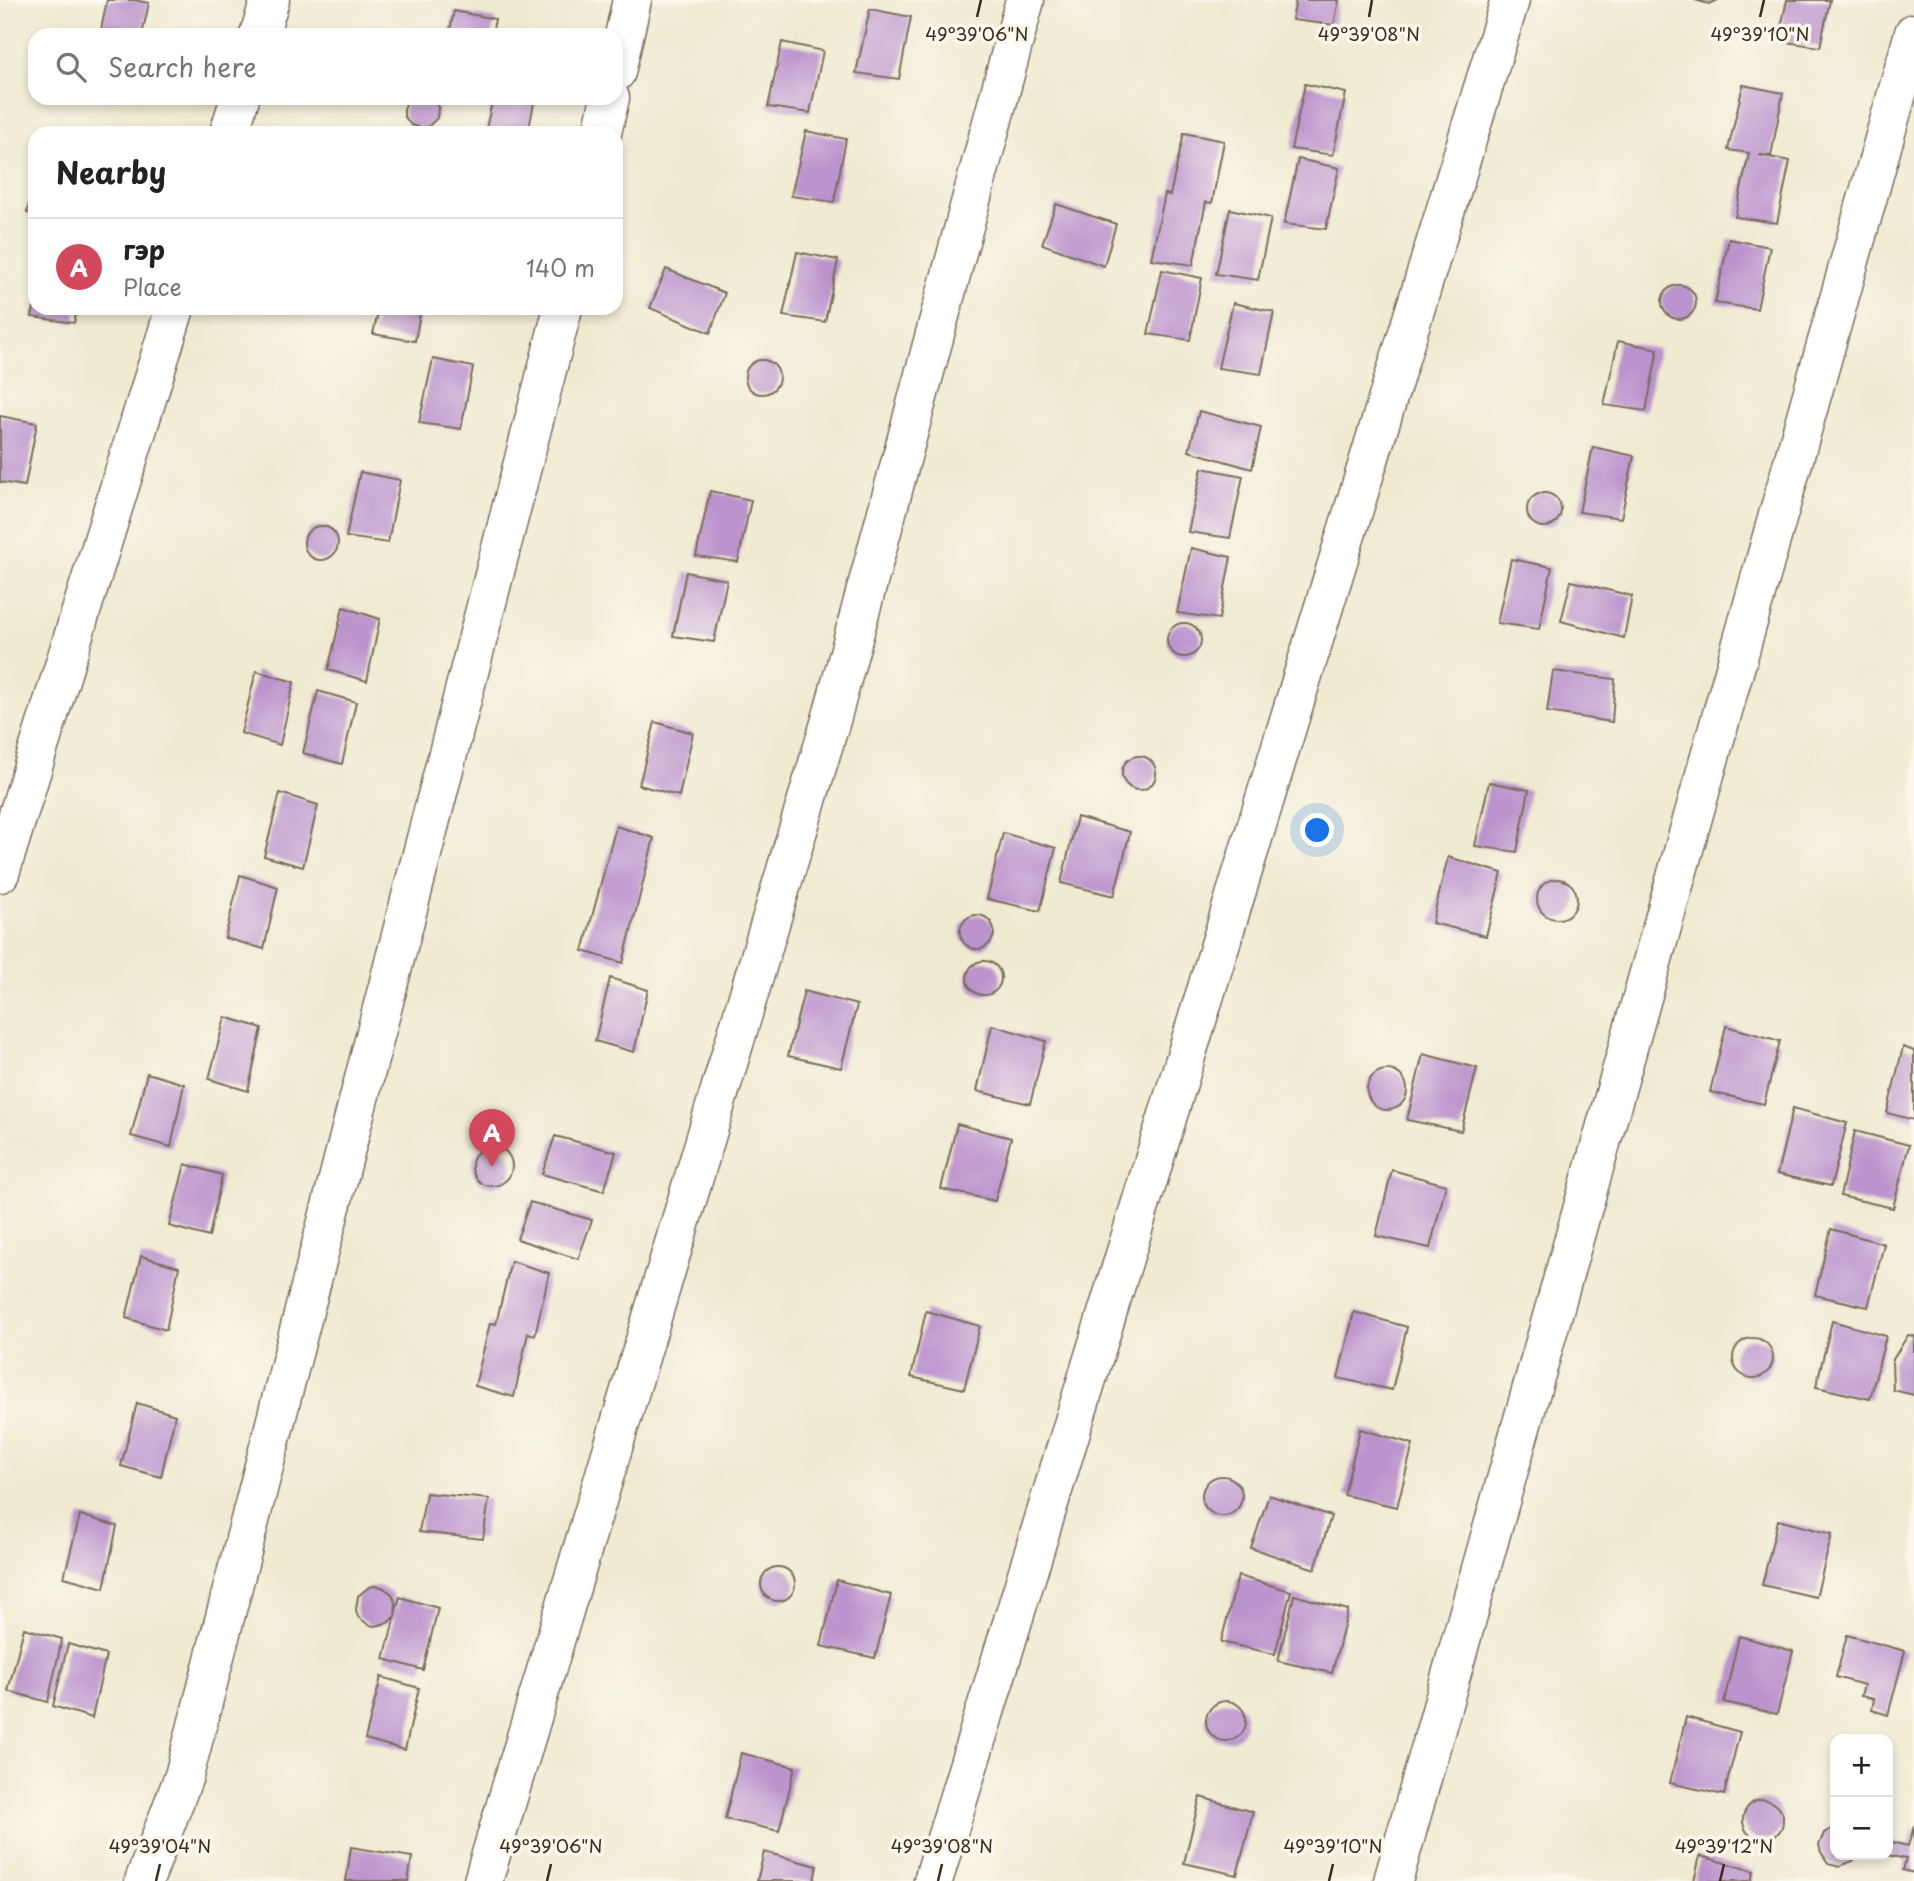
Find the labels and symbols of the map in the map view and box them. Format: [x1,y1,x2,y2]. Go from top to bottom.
text: 49°39'06"N [925,20,1029,47]
text: 49°39'08"N [1318,20,1420,47]
text: 49°39'10"N [1710,20,1810,47]
your location [1300,813,1334,847]
pin: A [469,1109,515,1167]
text: 49°39'04"N [109,1832,211,1859]
text: 49°39'06"N [499,1832,603,1859]
text: 49°39'08"N [891,1832,993,1859]
text: 49°39'10"N [1283,1832,1383,1859]
text: 49°39'12"N [1675,1832,1773,1859]

